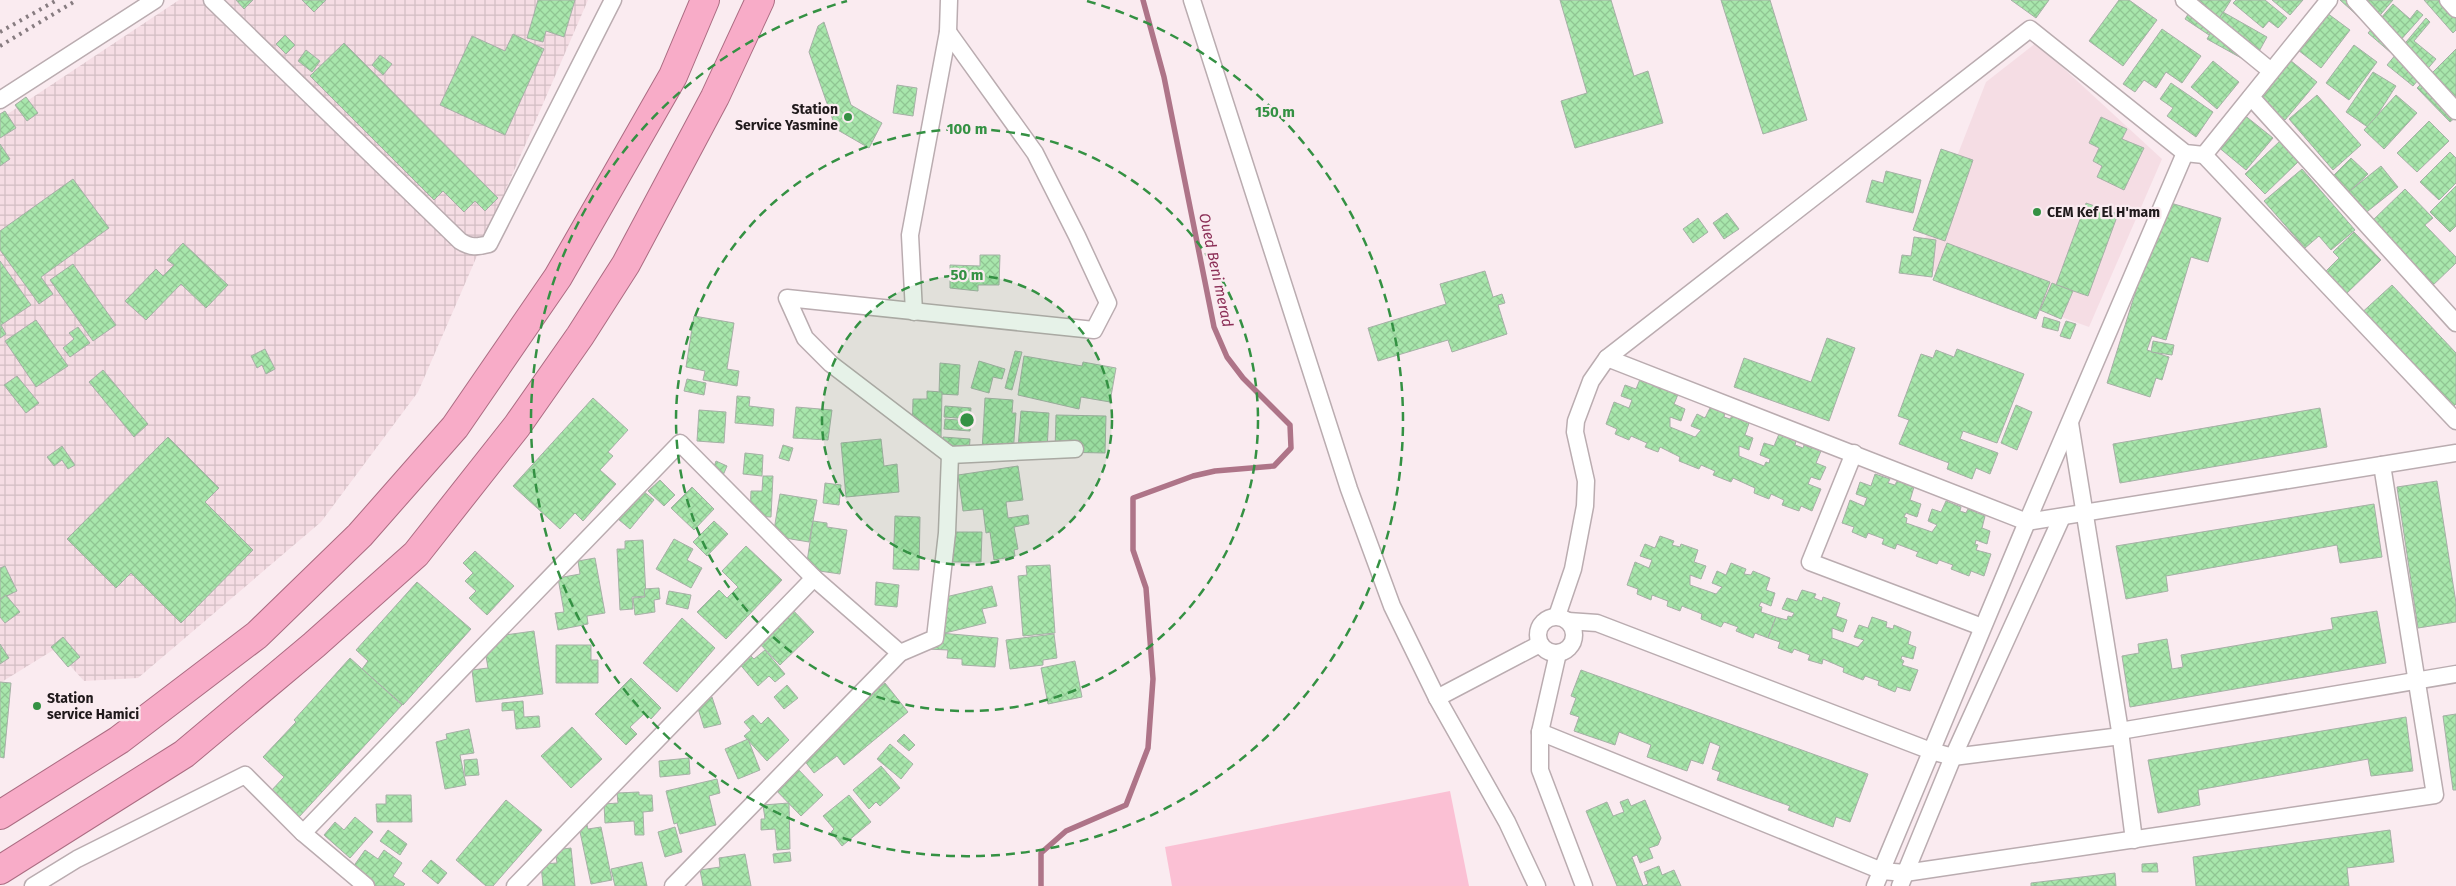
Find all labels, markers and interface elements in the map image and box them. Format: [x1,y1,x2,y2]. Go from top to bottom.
place label: Station Service Yasmine [735,101,838,134]
text: 150 m [1255,103,1295,121]
marker: Station Service Yasmine [842,111,854,123]
text: 100 m [947,120,987,138]
place label: CEM Kef El H'mam [2047,204,2160,221]
marker: CEM Kef El H'mam [2031,206,2043,218]
water label: Oued Beni merad [1195,211,1237,329]
text: 50 m [950,266,984,284]
centre of rings [958,411,976,429]
place label: Station service Hamici [47,690,139,723]
marker: Station service Hamici [31,700,43,712]

